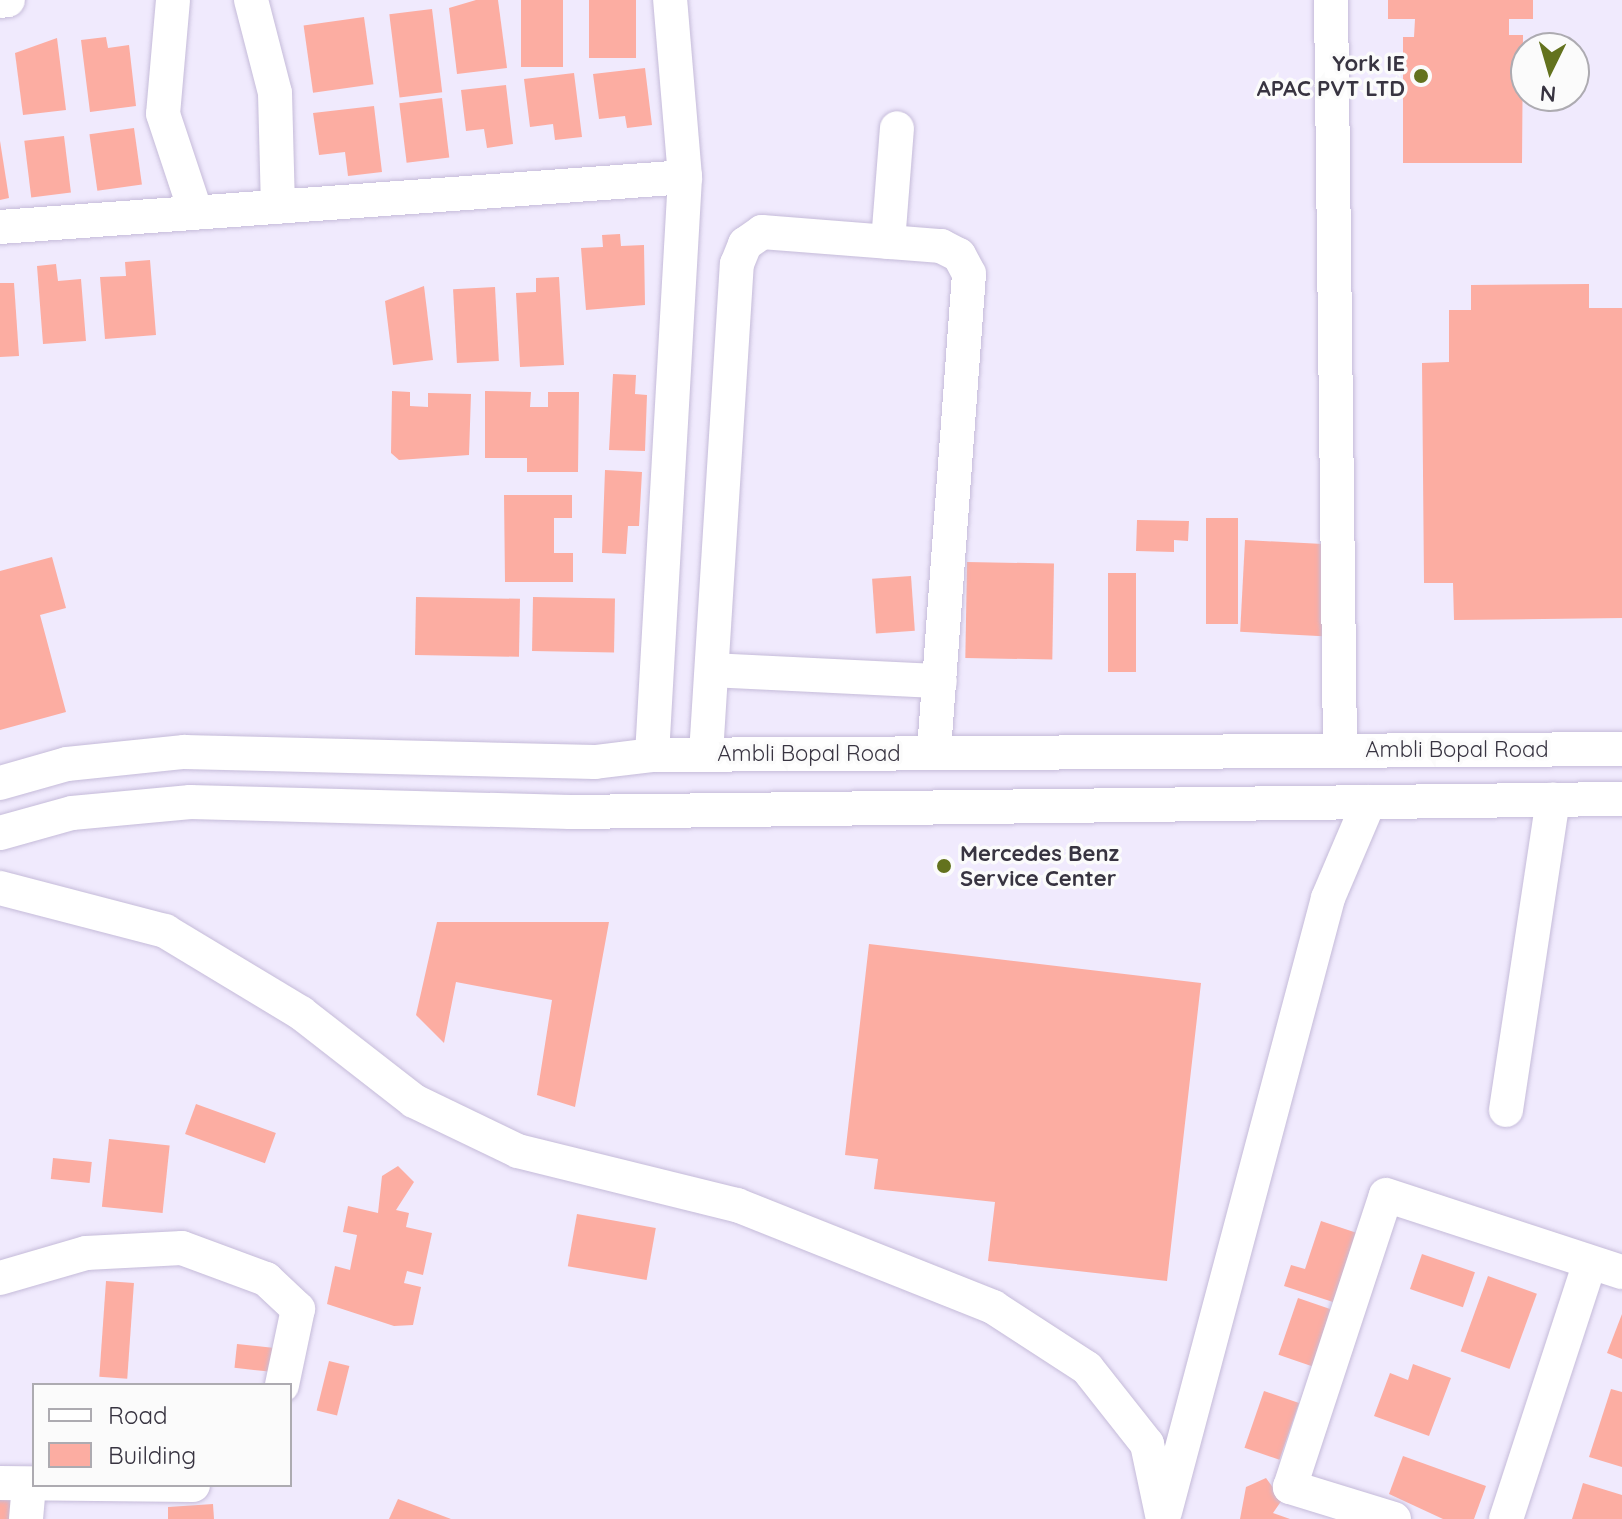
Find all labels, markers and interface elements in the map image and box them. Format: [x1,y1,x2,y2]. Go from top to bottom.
north arrow [1510,32,1590,112]
place label: York IE APAC PVT LTD [1257,50,1405,102]
marker: York IE APAC PVT LTD [1412,67,1430,85]
text: N [1539,79,1557,109]
street label: Ambli Bopal Road [1365,737,1549,763]
street label: Ambli Bopal Road [717,741,901,767]
place label: Mercedes Benz Service Center [960,840,1119,892]
marker: Mercedes Benz Service Center [935,857,953,875]
legend [32,1383,292,1487]
text: Road [108,1400,168,1430]
text: Building [108,1440,196,1470]

